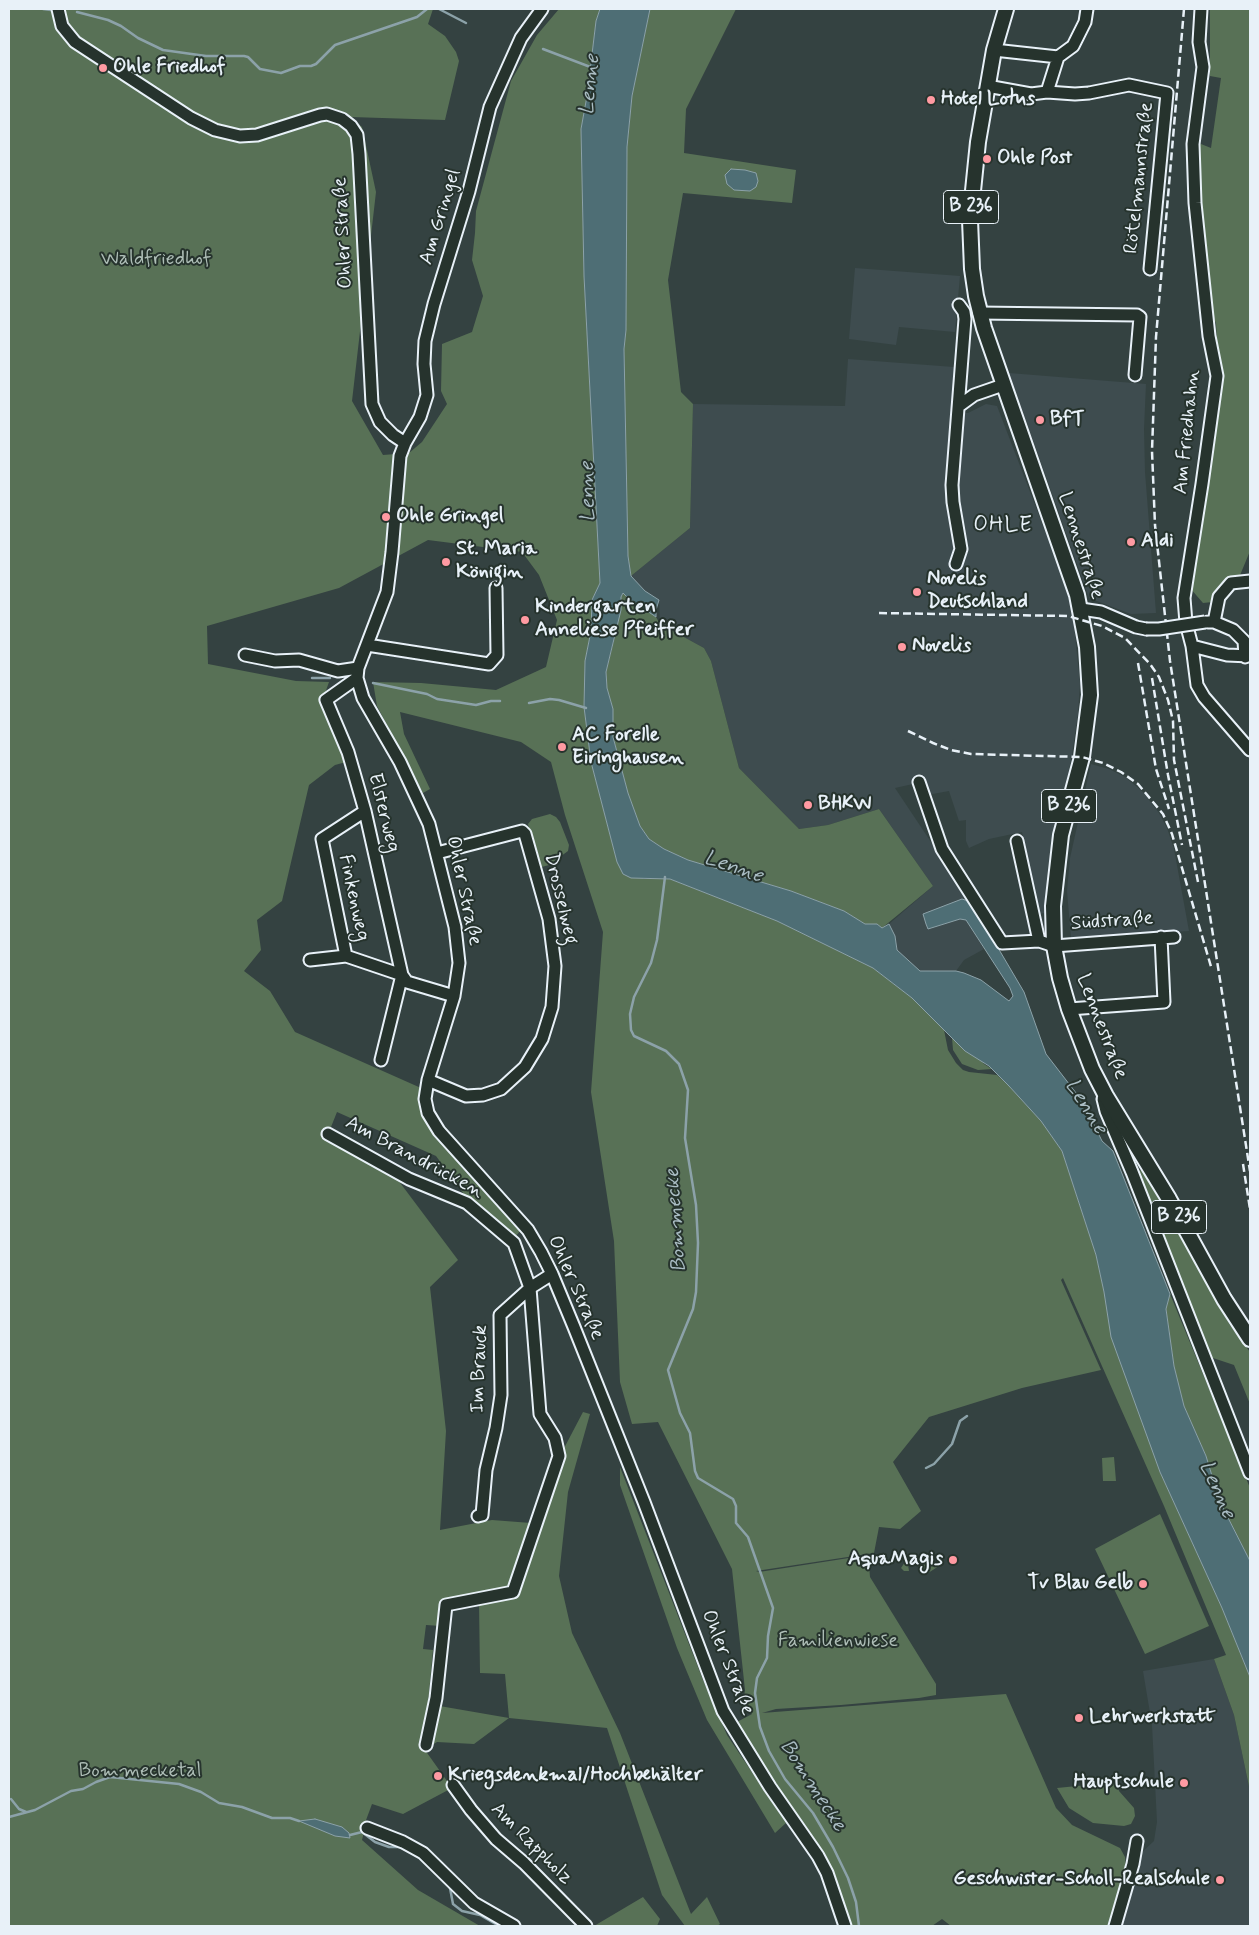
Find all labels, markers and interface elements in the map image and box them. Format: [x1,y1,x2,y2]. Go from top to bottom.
water label: Lenne [575,54,607,116]
place label: Ohle Friedhof [113,56,225,80]
marker: Ohle Friedhof [97,62,109,74]
place label: Hotel Lotus [941,88,1035,112]
marker: Hotel Lotus [925,94,937,106]
street label: Rötelmannstraße [1120,101,1160,255]
place label: Ohle Post [997,147,1072,171]
marker: Ohle Post [981,153,993,165]
street label: Am Gringel [415,166,467,268]
street label: Ohler Straße [329,177,359,289]
road number: B 236 [944,190,998,223]
park label: Waldfriedhof [101,248,211,272]
street label: Am Friedhahn [1170,368,1206,496]
place label: BfT [1050,408,1085,432]
marker: BfT [1034,414,1046,426]
water label: Lenne [576,462,602,522]
street label: Lennestraße [1051,490,1109,602]
place label: Ohle Gringel [396,505,504,529]
marker: Ohle Gringel [380,511,392,523]
district label: OHLE [972,513,1034,539]
place label: Aldi [1141,530,1174,554]
marker: Aldi [1125,536,1137,548]
place label: St. Maria Königin [456,538,537,585]
marker: St. Maria Königin [440,556,452,568]
place label: Novelis Deutschland [927,568,1028,615]
marker: Novelis Deutschland [911,586,923,598]
place label: Kindergarten Anneliese Pfeiffer [535,596,694,643]
marker: Kindergarten Anneliese Pfeiffer [519,614,531,626]
place label: Novelis [912,635,971,659]
marker: Novelis [896,641,908,653]
place label: AC Forelle Eiringhausen [572,724,684,771]
marker: AC Forelle Eiringhausen [556,741,568,753]
street label: Elsterweg [362,771,404,855]
road number: B 236 [1042,789,1096,822]
place label: BHKW [818,793,871,817]
marker: BHKW [802,799,814,811]
street label: Ohler Straße [440,834,486,948]
water label: Lenne [700,846,766,890]
street label: Drosselweg [538,851,582,947]
street label: Finkenweg [332,852,374,944]
street label: Südstraße [1070,907,1154,937]
street label: Lennestraße [1070,971,1132,1083]
water label: Lenne [1058,1075,1112,1139]
street label: Am Brandrücken [341,1112,487,1204]
water label: Bommecke [661,1167,693,1273]
road number: B 236 [1152,1200,1206,1234]
street label: Ohler Straße [541,1232,609,1344]
street label: Im Brauck [466,1325,494,1413]
water label: Lenne [1192,1457,1240,1523]
place label: AquaMagis [848,1548,943,1572]
marker: AquaMagis [947,1554,959,1566]
place label: Tv Blau Gelb [1027,1572,1133,1596]
marker: Tv Blau Gelb [1137,1578,1149,1590]
street label: Ohler Straße [695,1607,759,1719]
park label: Familienwiese [778,1630,898,1654]
place label: Lehrwerkstatt [1089,1706,1215,1730]
marker: Lehrwerkstatt [1073,1712,1085,1724]
water label: Bommecke [773,1735,851,1837]
park label: Bommecketal [79,1760,201,1784]
place label: Kriegsdenkmal/Hochbehälter [448,1764,703,1788]
marker: Kriegsdenkmal/Hochbehälter [432,1770,444,1782]
place label: Hauptschule [1074,1771,1174,1795]
marker: Hauptschule [1178,1777,1190,1789]
street label: Am Rappholz [485,1798,577,1890]
place label: Geschwister-Scholl-Realschule [953,1868,1210,1892]
marker: Geschwister-Scholl-Realschule [1214,1874,1226,1886]

